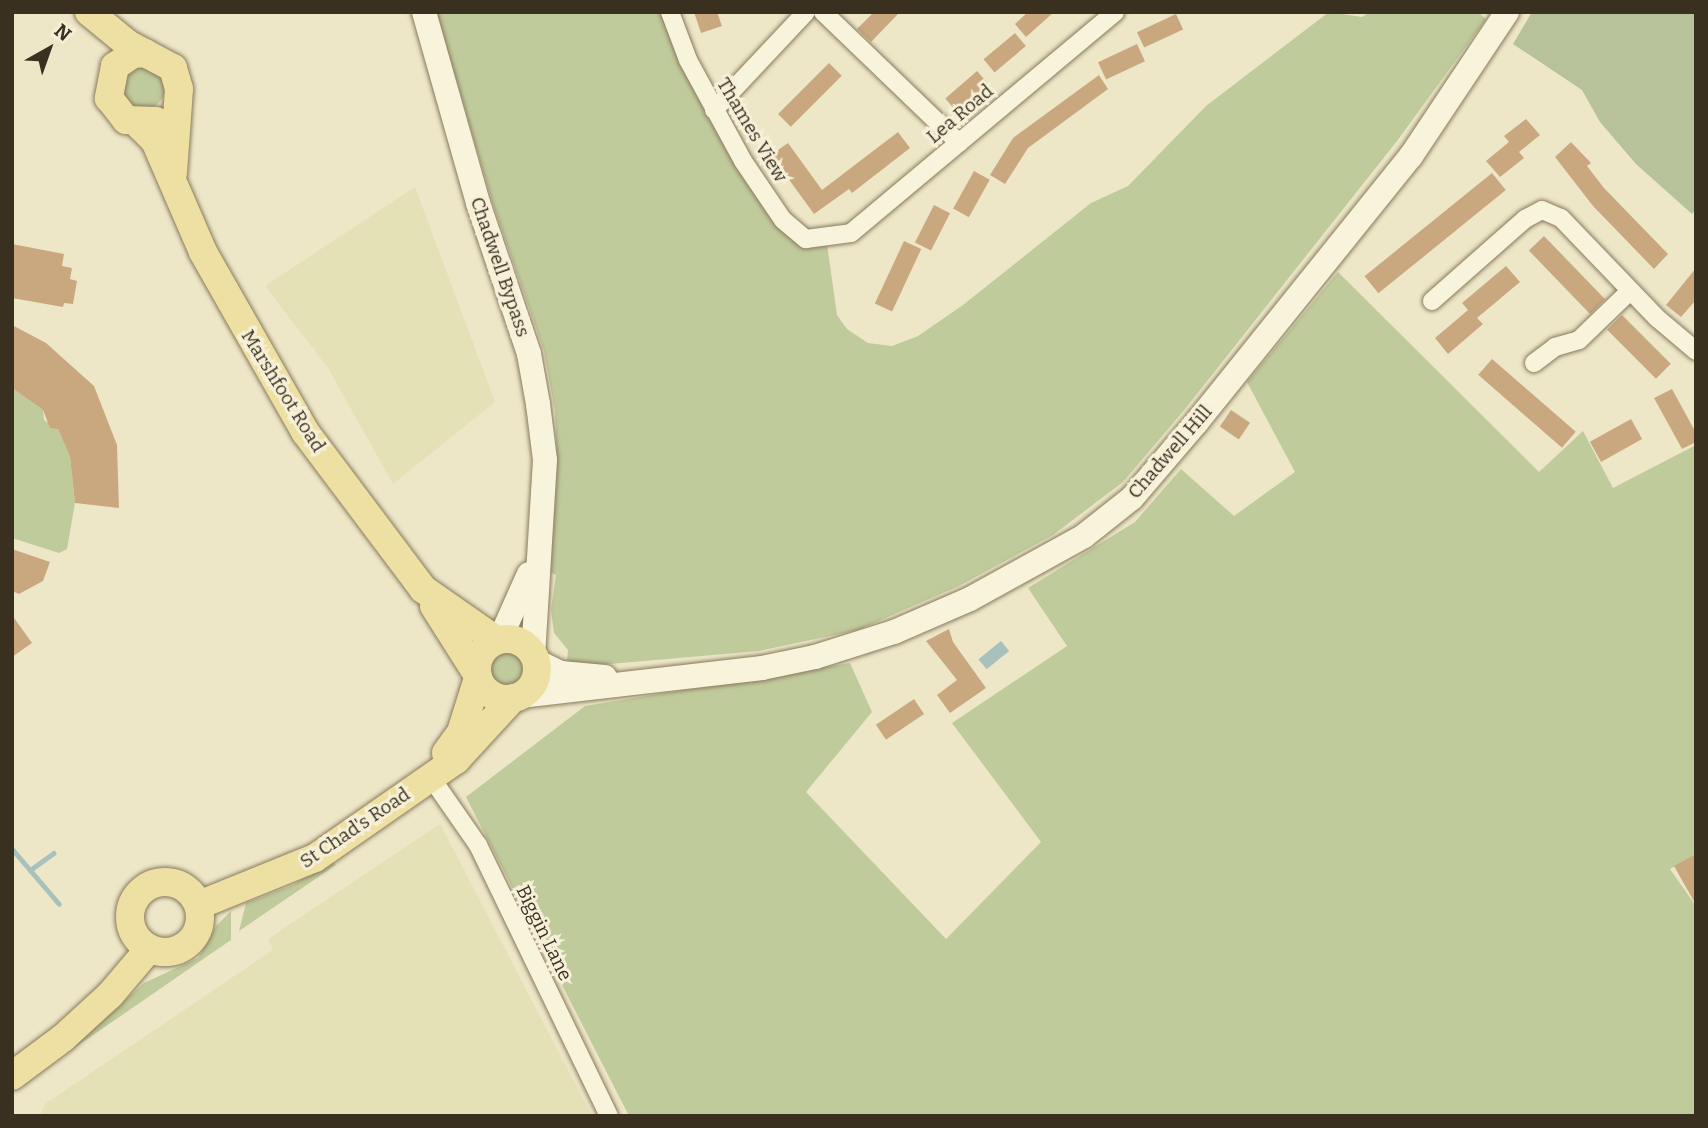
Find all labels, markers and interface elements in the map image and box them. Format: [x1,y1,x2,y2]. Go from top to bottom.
north arrow [14,14,84,84]
text: N [50,19,76,46]
street label: Thames View [712,74,792,186]
street label: Lea Road [922,80,998,148]
street label: Chadwell Bypass [465,194,535,340]
street label: Marshfoot Road [236,326,330,456]
street label: Chadwell Hill [1123,401,1217,503]
street label: St Chad's Road [296,783,414,873]
street label: Biggin Lane [511,882,577,984]

